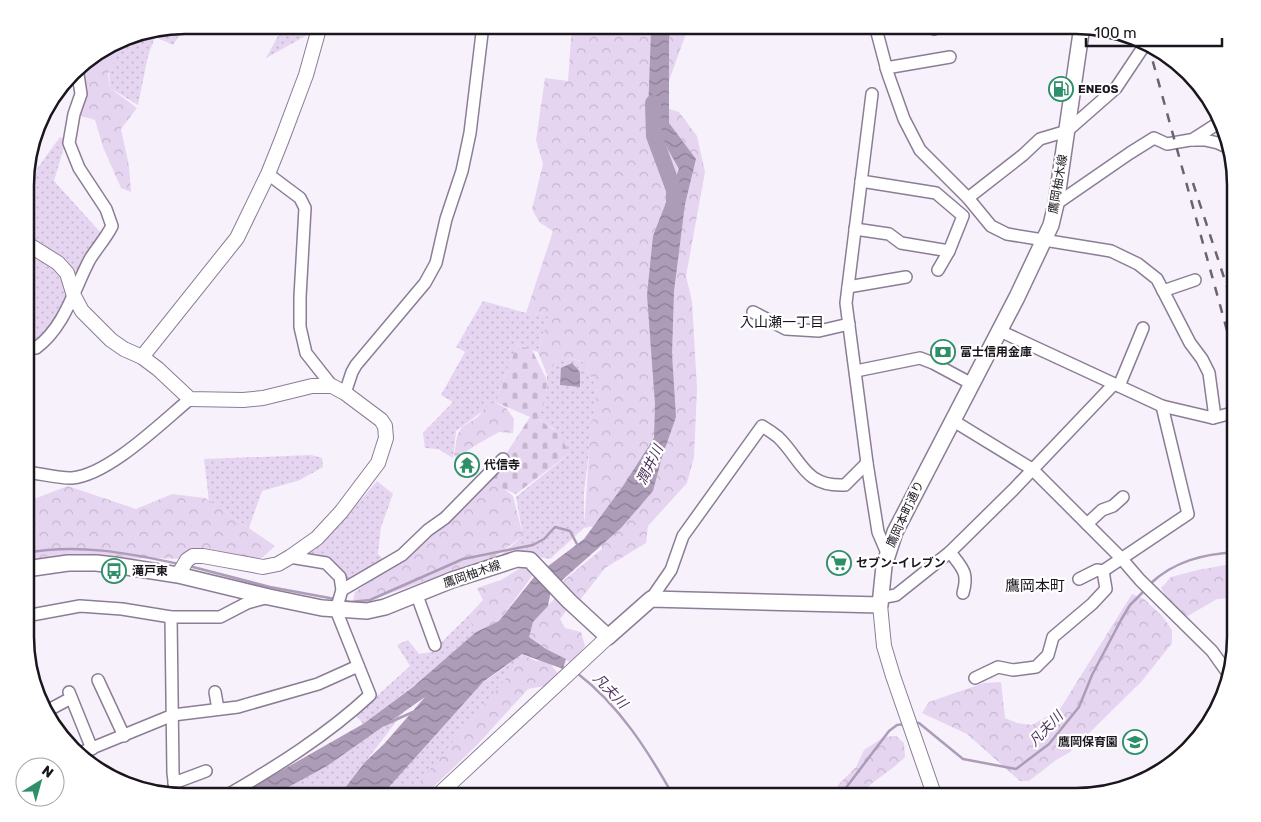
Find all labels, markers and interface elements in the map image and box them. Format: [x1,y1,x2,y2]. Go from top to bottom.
scale bar [1086,15,1222,47]
text: 100 m [1094,24,1136,42]
fuel station icon: ENEOS [1048,76,1074,102]
place label: ENEOS [1078,82,1118,96]
street label: 鷹岡柚木線 [1046,153,1070,215]
district label: 入山瀬一丁目 [740,314,824,331]
bank icon: 富士信用金庫 [930,339,956,365]
place label: 富士信用金庫 [960,345,1032,359]
water label: 潤井川 [633,441,668,488]
temple icon: 代信寺 [454,452,480,478]
place label: 代信寺 [484,458,520,472]
street label: 鷹岡本町通り [883,478,927,550]
supermarket icon: セブン-イレブン [826,550,852,576]
place label: セブン-イレブン [856,556,946,570]
bus stop icon: 滝戸東 [101,558,127,584]
street label: 鷹岡柚木線 [441,558,503,590]
place label: 滝戸東 [132,564,168,578]
district label: 鷹岡本町 [1005,577,1065,595]
water label: 凡夫川 [589,670,632,713]
water label: 凡夫川 [1025,707,1068,750]
school or university icon: 鷹岡保育園 [1122,729,1148,755]
place label: 鷹岡保育園 [1058,735,1118,749]
north arrow [15,757,65,807]
text: N [38,762,57,782]

